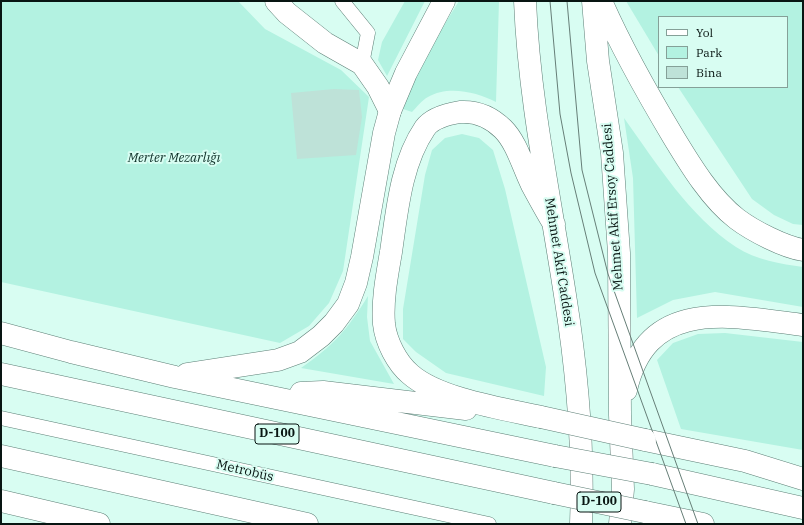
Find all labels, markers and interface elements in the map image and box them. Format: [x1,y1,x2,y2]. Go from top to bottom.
legend [658,16,788,88]
text: Yol [696,25,713,40]
text: Park [696,45,722,60]
text: Bina [696,65,722,80]
street label: Mehmet Akif Ersoy Caddesi [599,123,627,291]
park label: Merter Mezarlığı [128,150,220,166]
street label: Mehmet Akif Caddesi [541,197,577,327]
road number: D-100 [255,424,299,444]
street label: Metrobüs [215,457,275,485]
road number: D-100 [577,492,621,512]

